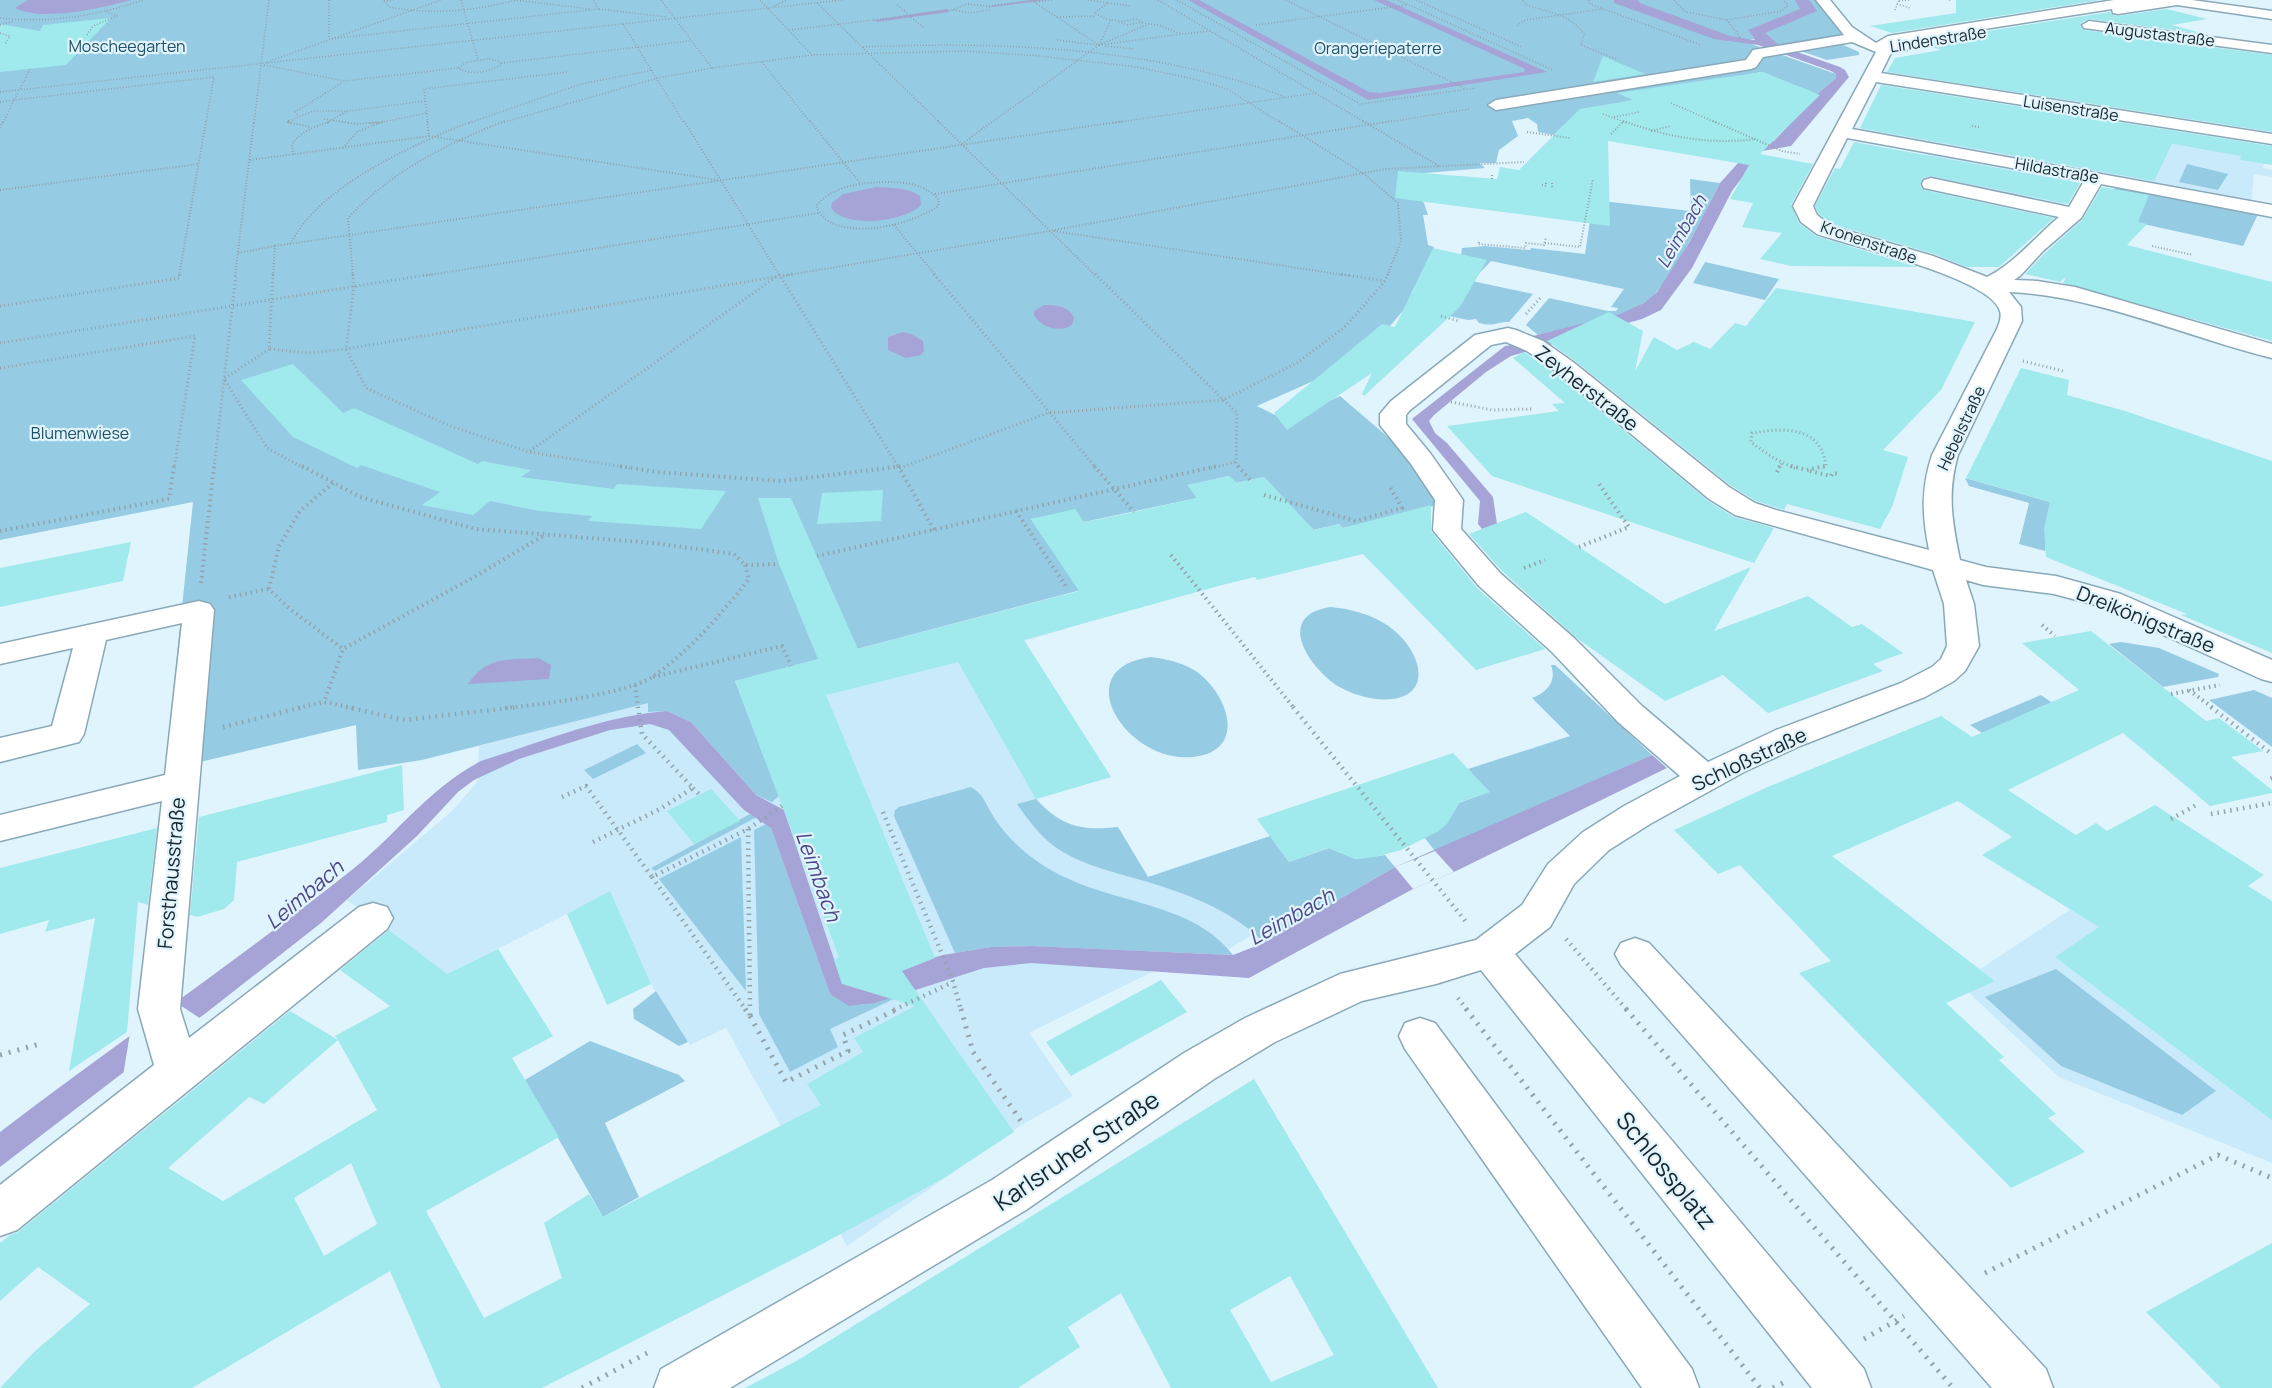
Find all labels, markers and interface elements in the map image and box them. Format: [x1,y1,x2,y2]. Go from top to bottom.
street label: Augustastraße [2104,16,2216,52]
street label: Lindenstraße [1888,21,1988,57]
park label: Moscheegarten [68,35,186,57]
park label: Orangeriepaterre [1314,37,1442,59]
street label: Luisenstraße [2022,90,2120,126]
street label: Hildastraße [2013,152,2101,188]
water label: Leimbach [1650,189,1712,272]
street label: Kronenstraße [1818,215,1920,269]
street label: Zeyherstraße [1530,339,1644,437]
street label: Hebelstraße [1932,382,1990,474]
park label: Blumenwiese [31,422,129,444]
street label: Dreikönigstraße [2073,579,2219,659]
street label: Schloßstraße [1687,721,1811,797]
street label: Forsthausstraße [151,796,191,950]
water label: Leimbach [790,827,849,926]
water label: Leimbach [259,852,350,935]
water label: Leimbach [1243,880,1340,951]
street label: Karlsruher Straße [987,1082,1165,1218]
street label: Schlossplatz [1609,1104,1725,1236]

